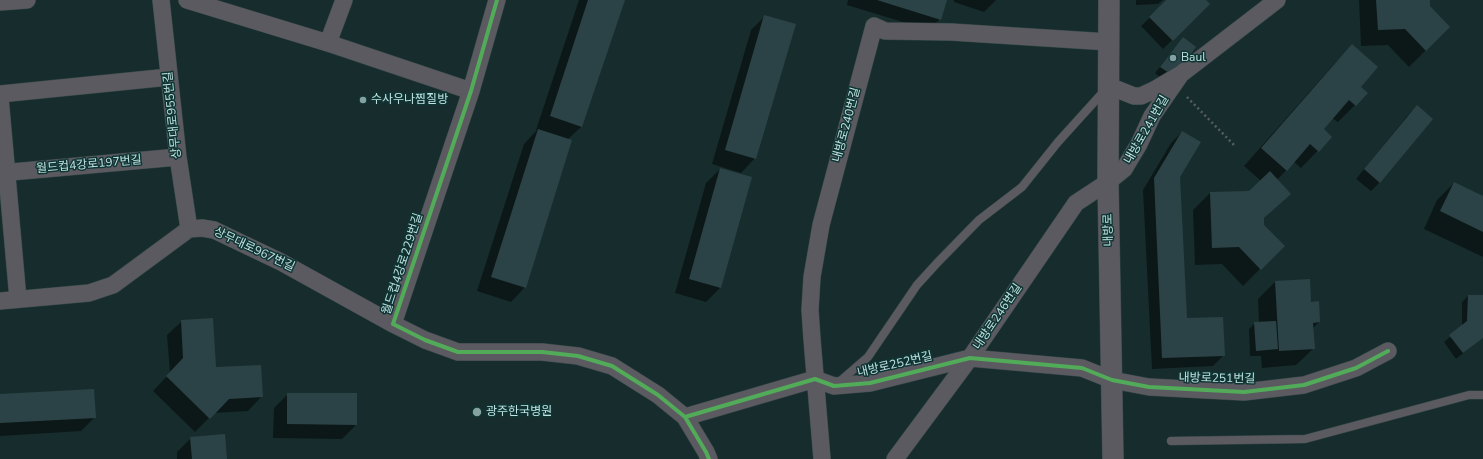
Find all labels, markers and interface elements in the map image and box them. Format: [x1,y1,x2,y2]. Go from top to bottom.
place label: Baul [1181,51,1206,65]
marker: Baul [1168,53,1178,63]
street label: 상무대로955번길 [161,71,185,159]
street label: 내방로240번길 [830,86,864,164]
place label: 수사우나찜질방 [371,93,448,107]
street label: 내방로241번길 [1122,93,1172,167]
marker: 수사우나찜질방 [358,95,368,105]
street label: 월드컵4강로197번길 [36,153,142,177]
street label: 월드컵4강로229번길 [380,211,426,317]
street label: 내방로 [1102,213,1116,247]
street label: 상무대로967번길 [211,225,297,275]
street label: 내방로246번길 [971,281,1025,353]
street label: 내방로252번길 [856,349,934,381]
street label: 내방로251번길 [1178,371,1256,387]
place label: 광주한국병원 [486,405,552,419]
marker: 광주한국병원 [471,406,483,418]

